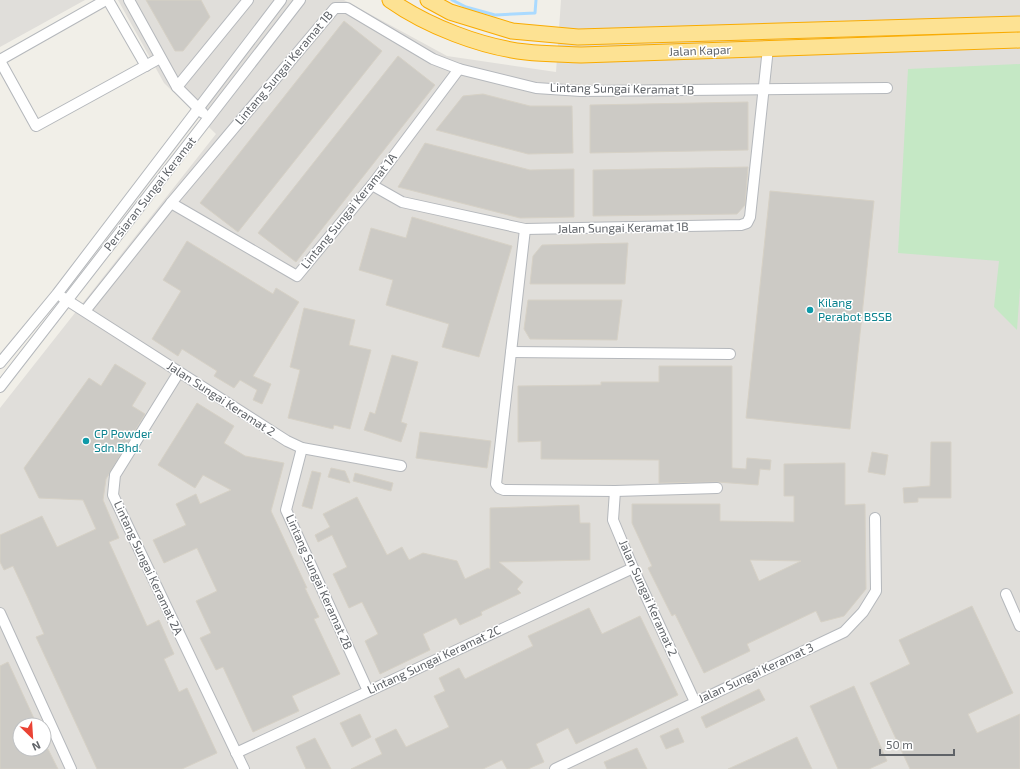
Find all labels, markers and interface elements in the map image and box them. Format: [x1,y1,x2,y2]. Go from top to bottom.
street label: Lintang Sungai Keramat 1B [231,8,335,127]
street label: Jalan Kapar [668,42,732,58]
street label: Lintang Sungai Keramat 1B [550,80,694,96]
street label: Persiaran Sungai Keramat [100,133,198,253]
street label: Lintang Sungai Keramat 1A [297,149,399,271]
street label: Jalan Sungai Keramat 1B [557,219,689,235]
place label: Kilang Perabot BSSB [818,295,892,323]
marker: Kilang Perabot BSSB [805,305,815,315]
street label: Jalan Sungai Keramat 2 [165,358,278,438]
place label: CP Powder Sdn.Bhd. [94,426,152,454]
marker: CP Powder Sdn.Bhd. [81,436,91,446]
street label: Lintang Sungai Keramat 2A [112,498,186,637]
street label: Lintang Sungai Keramat 2B [284,512,356,651]
street label: Jalan Sungai Keramat 2 [617,537,681,658]
street label: Lintang Sungai Keramat 2C [365,622,503,696]
street label: Jalan Sungai Keramat 3 [696,639,815,705]
north arrow [12,717,52,757]
scale bar [880,731,954,757]
text: 50 m [886,737,913,751]
text: N [30,739,43,754]

